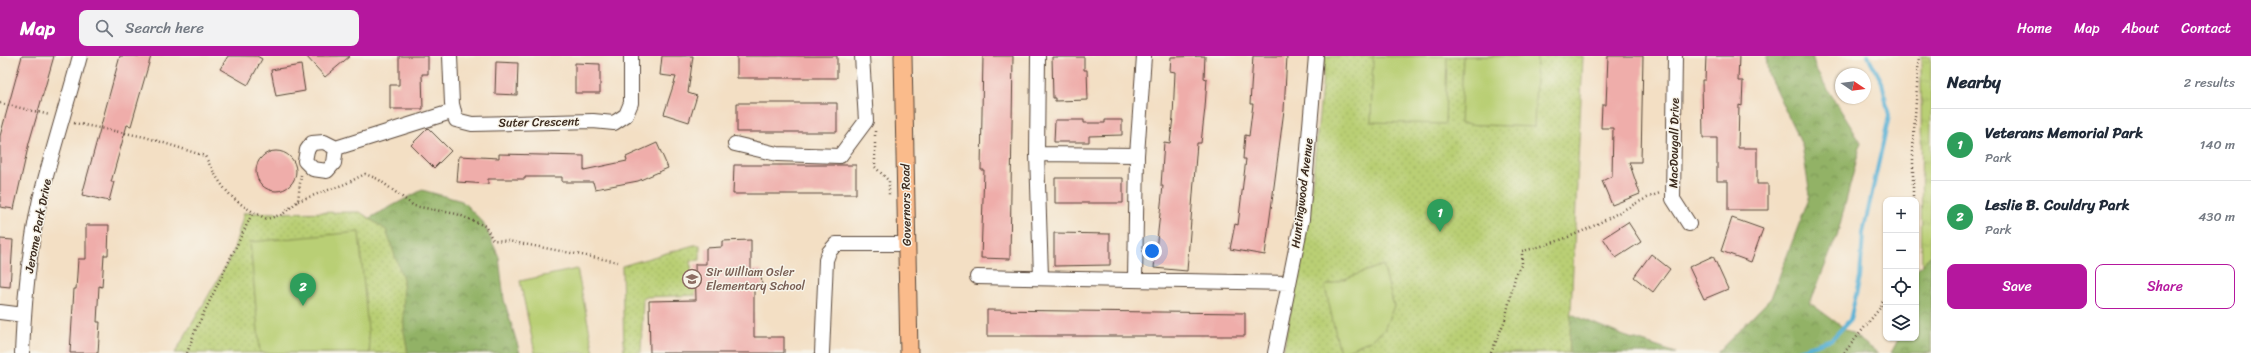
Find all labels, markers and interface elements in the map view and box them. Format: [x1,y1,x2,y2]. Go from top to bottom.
search box [79,10,359,46]
text: Map [20,12,55,45]
text: Search here [125,15,204,41]
text: Home [2017,16,2052,41]
text: Map [2074,16,2100,41]
text: About [2122,16,2159,41]
text: Contact [2181,16,2231,41]
icon: search [93,17,115,39]
text: Nearby [1947,67,2001,97]
north arrow [1835,68,1871,104]
text: 2 results [2184,71,2235,94]
street label: MacDougall Drive [1662,97,1686,188]
street label: Suter Crescent [498,110,580,134]
text: Veterans Memorial Park [1985,120,2143,146]
text: 1 [1957,133,1963,156]
text: 140 m [2200,133,2235,156]
street label: Huntingwood Avenue [1284,137,1320,249]
text: Park [1985,146,2012,169]
street label: Governors Road [894,163,918,246]
street label: Jerome Park Drive [18,177,58,276]
text: Leslie B. Couldry Park [1985,192,2130,218]
map controls [1883,197,1919,341]
button: + [1883,197,1919,233]
pin: 1 [1427,199,1453,232]
text: 2 [1956,205,1964,228]
text: 430 m [2198,205,2235,228]
text: Park [1985,218,2012,241]
button: − [1883,233,1919,269]
your location [1142,241,1162,261]
place label: Sir William Osler Elementary School [706,261,806,297]
button: Save [1947,264,2087,309]
button: Share [2095,264,2235,309]
school or university icon: Sir William Osler Elementary School [681,268,703,290]
button: locate [1883,269,1919,305]
pin: 2 [290,273,316,306]
button: layers [1883,305,1919,341]

